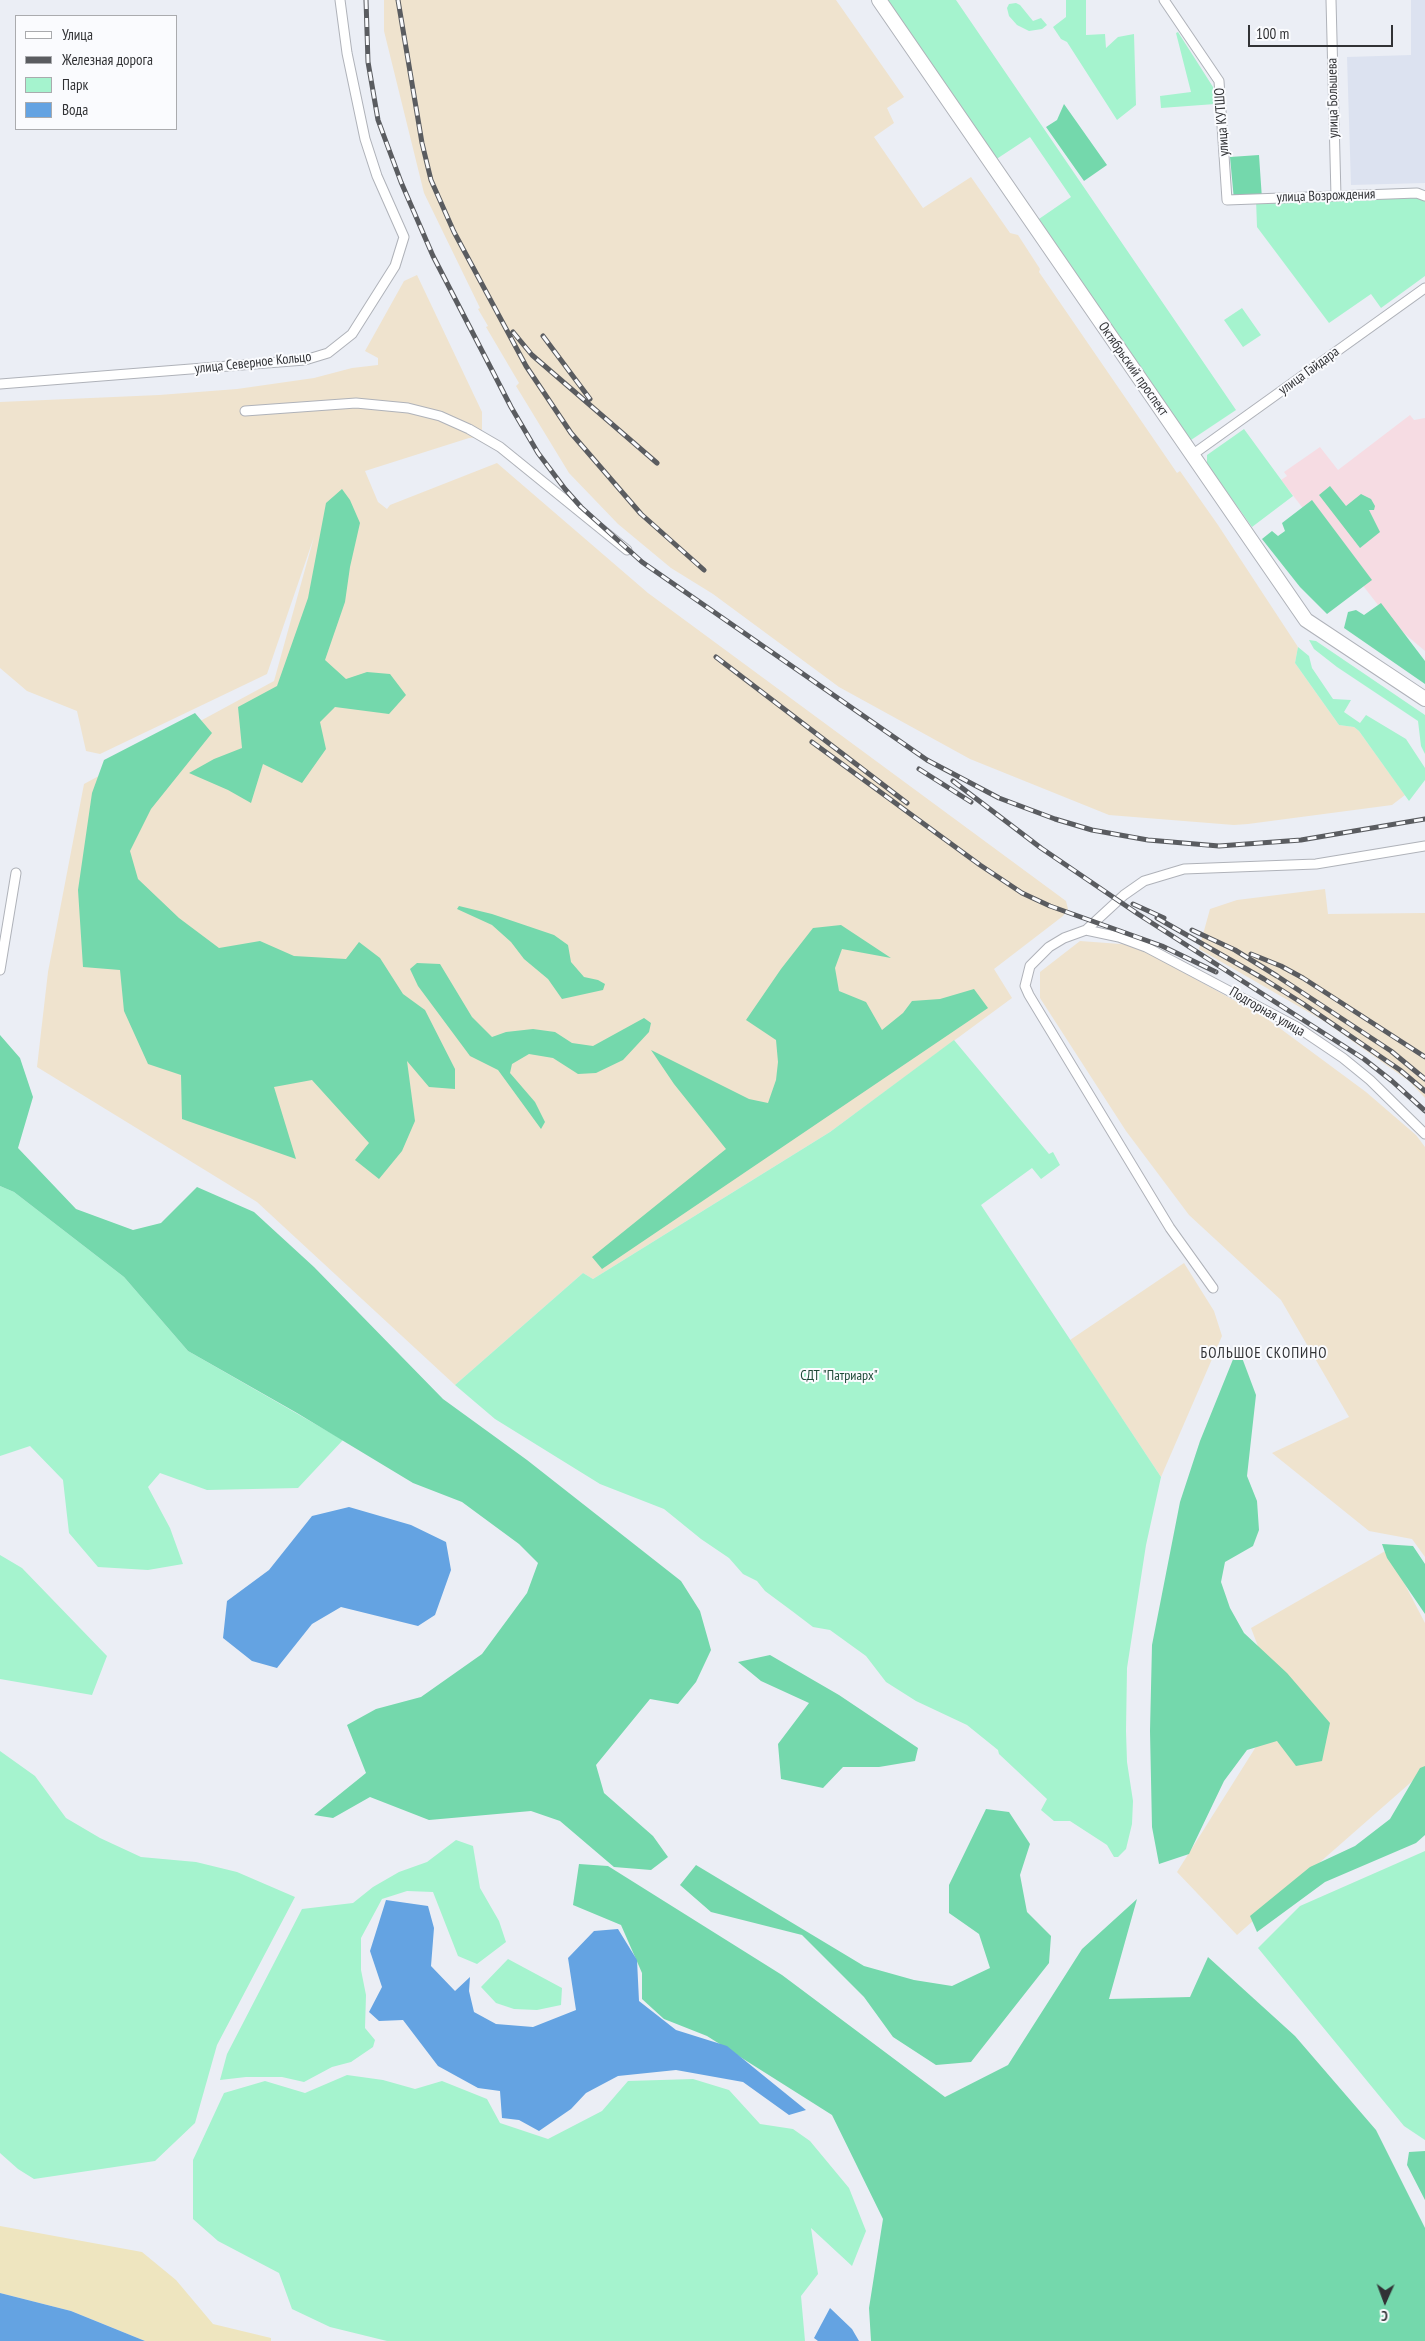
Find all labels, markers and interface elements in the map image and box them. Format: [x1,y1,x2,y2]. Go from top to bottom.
legend [15,15,178,130]
scale bar [1250,15,1395,47]
text: 100 m [1256,24,1289,43]
text: Улица [62,25,93,44]
text: Железная дорога [62,50,153,69]
street label: улица Большева [1324,58,1342,138]
text: Парк [62,75,88,94]
street label: улица КУТШО [1211,87,1233,157]
text: Вода [62,100,88,119]
street label: улица Возрождения [1276,186,1376,206]
street label: Октябрьский проспект [1094,319,1172,419]
street label: улица Гайдара [1276,343,1342,399]
street label: улица Северное Кольцо [194,349,312,377]
street label: Подгорная улица [1226,984,1308,1040]
district label: БОЛЬШОЕ СКОПИНО [1199,1345,1329,1363]
park label: СДТ "Патриарх" [800,1368,878,1384]
north arrow [1360,2276,1410,2326]
text: С [1381,2307,1388,2325]

